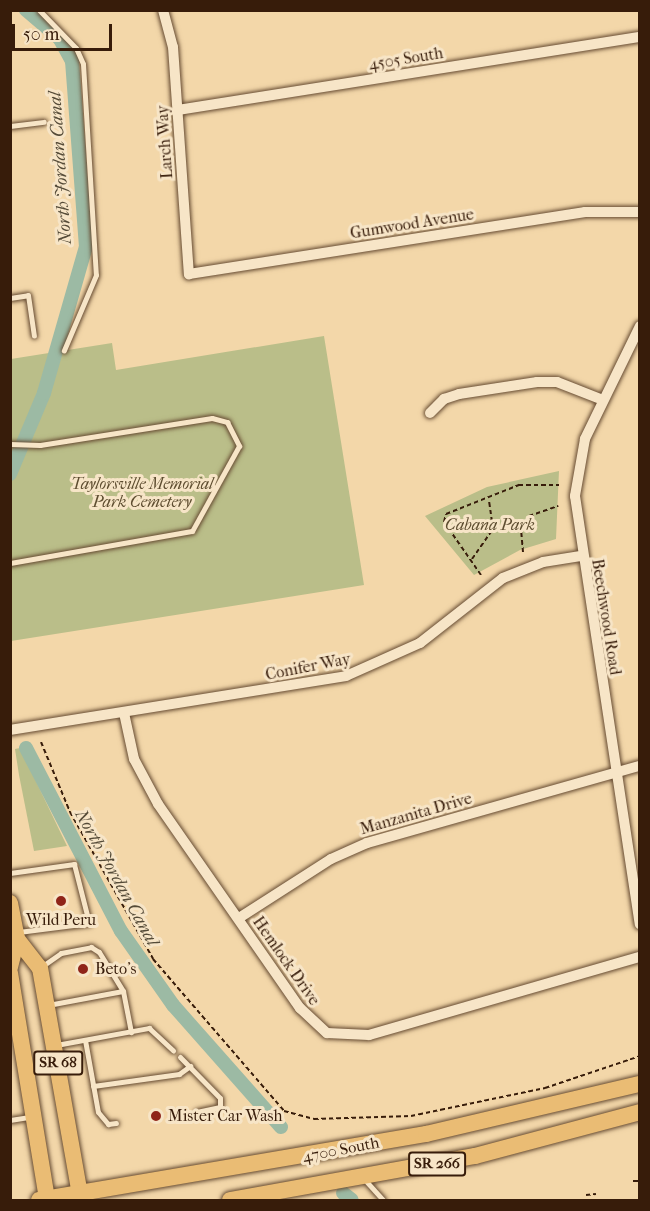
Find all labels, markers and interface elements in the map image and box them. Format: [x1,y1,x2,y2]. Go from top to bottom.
scale bar [15,12,116,50]
text: 50 m [23,24,59,45]
street label: 4505 South [367,44,445,74]
water label: North Jordan Canal [45,91,77,245]
street label: Larch Way [153,105,177,179]
street label: Gumwood Avenue [349,205,475,243]
park label: Taylorsville Memorial Park Cemetery [71,474,213,512]
park label: Cabana Park [445,515,535,535]
street label: Beechwood Road [587,557,625,677]
street label: Conifer Way [264,649,352,685]
street label: Manzanita Drive [358,789,474,839]
water label: North Jordan Canal [69,806,163,950]
marker: Wild Peru [54,894,68,908]
place label: Wild Peru [26,910,96,930]
street label: Hemlock Drive [248,913,324,1009]
place label: Beto's [95,959,136,979]
marker: Beto's [76,962,90,976]
road number: SR 68 [32,1051,84,1075]
place label: Mister Car Wash [168,1106,282,1126]
marker: Mister Car Wash [149,1109,163,1123]
street label: 4700 South [301,1133,381,1167]
road number: SR 266 [407,1152,467,1176]

